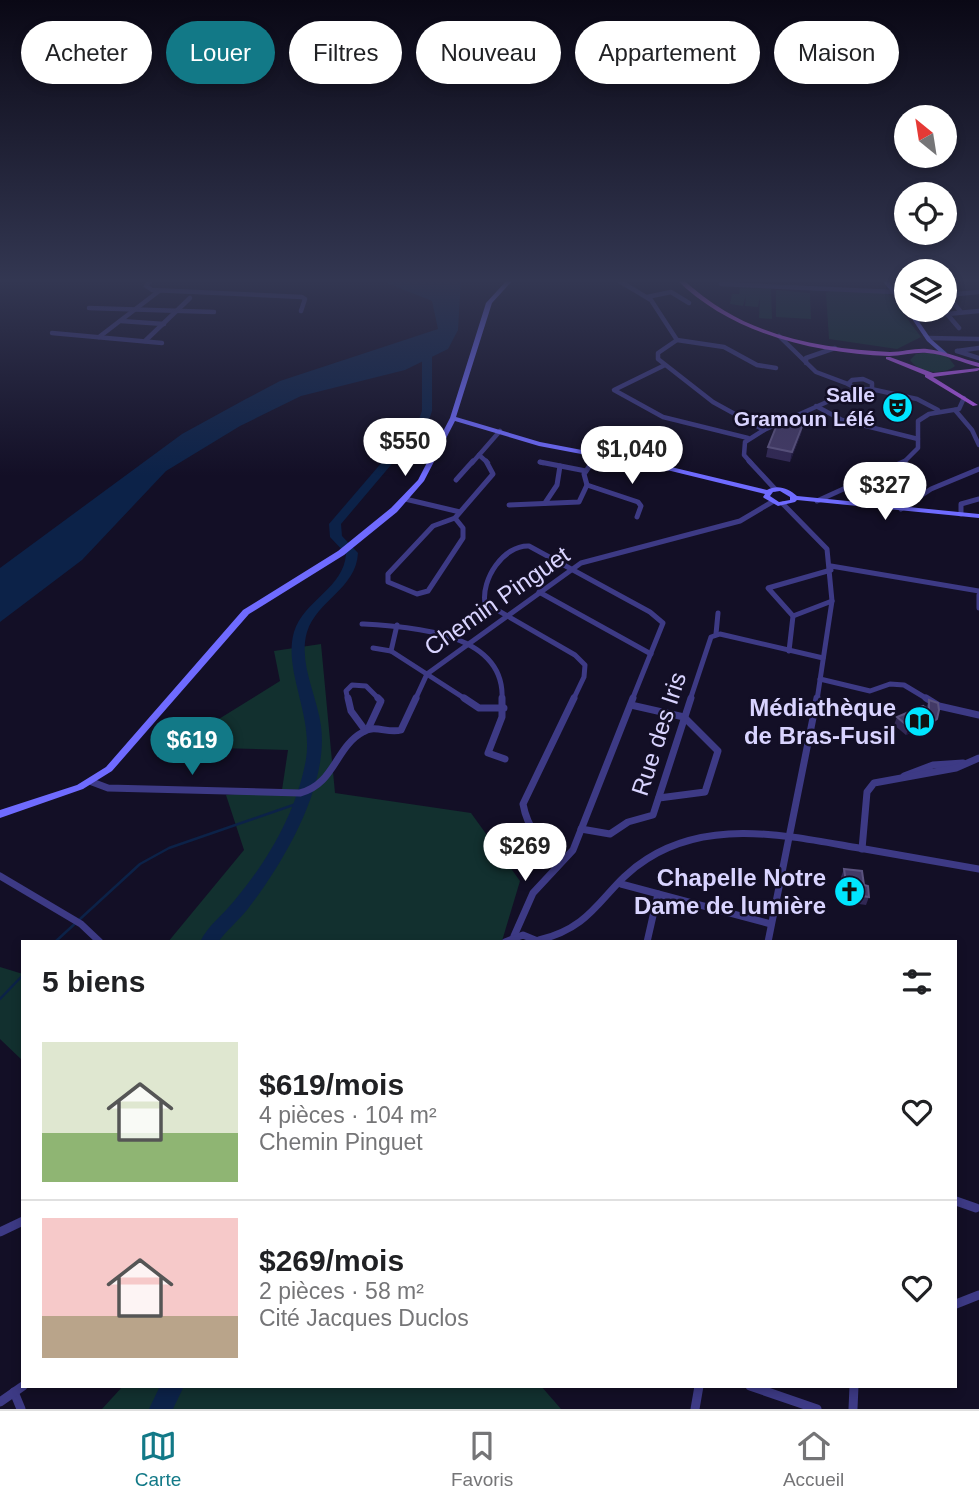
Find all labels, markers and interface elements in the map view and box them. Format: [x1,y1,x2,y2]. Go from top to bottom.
chip: Acheter [21,21,152,84]
chip: Louer [166,21,275,84]
chip: Filtres [289,21,402,84]
chip: Nouveau [416,21,561,84]
chip: Appartement [575,21,760,84]
chip: Maison [774,21,899,84]
north arrow [894,105,957,168]
map controls [894,105,957,322]
button: locate [894,182,957,245]
button: layers [894,259,957,322]
place label: Salle Gramoun Lélé [734,383,875,430]
theatre icon: Salle Gramoun Lélé [881,390,915,424]
pin: $550 [364,419,446,478]
pin: $1,040 [575,426,689,486]
text: $550 [379,428,431,454]
text: $1,040 [597,436,667,462]
pin: $327 [844,462,926,522]
text: $327 [859,472,911,498]
street label: Chemin Pinguet [419,540,575,661]
street label: Rue des Iris [626,669,691,799]
place label: Médiathèque de Bras-Fusil [744,694,896,749]
library icon: Médiathèque de Bras-Fusil [902,705,936,739]
pin: $619 [151,718,233,777]
text: $619 [166,727,218,753]
pin: $269 [484,824,566,883]
text: $269 [499,833,551,859]
place label: Chapelle Notre Dame de lumière [634,864,826,919]
church icon: Chapelle Notre Dame de lumière [832,875,866,909]
icon: filters [898,963,936,1001]
text: 5 biens [42,965,145,998]
text: $619/mois [259,1068,404,1101]
icon: home [98,1070,182,1154]
icon: heart [898,1093,936,1131]
text: 4 pièces · 104 m² [259,1102,437,1128]
text: Chemin Pinguet [259,1129,423,1155]
text: $269/mois [259,1244,404,1277]
icon: home [98,1246,182,1330]
icon: heart [898,1269,936,1307]
text: 2 pièces · 58 m² [259,1278,424,1304]
text: Cité Jacques Duclos [259,1305,469,1331]
tab: Carte [135,1427,181,1491]
tab: Favoris [451,1427,513,1491]
tab: Accueil [783,1427,844,1491]

